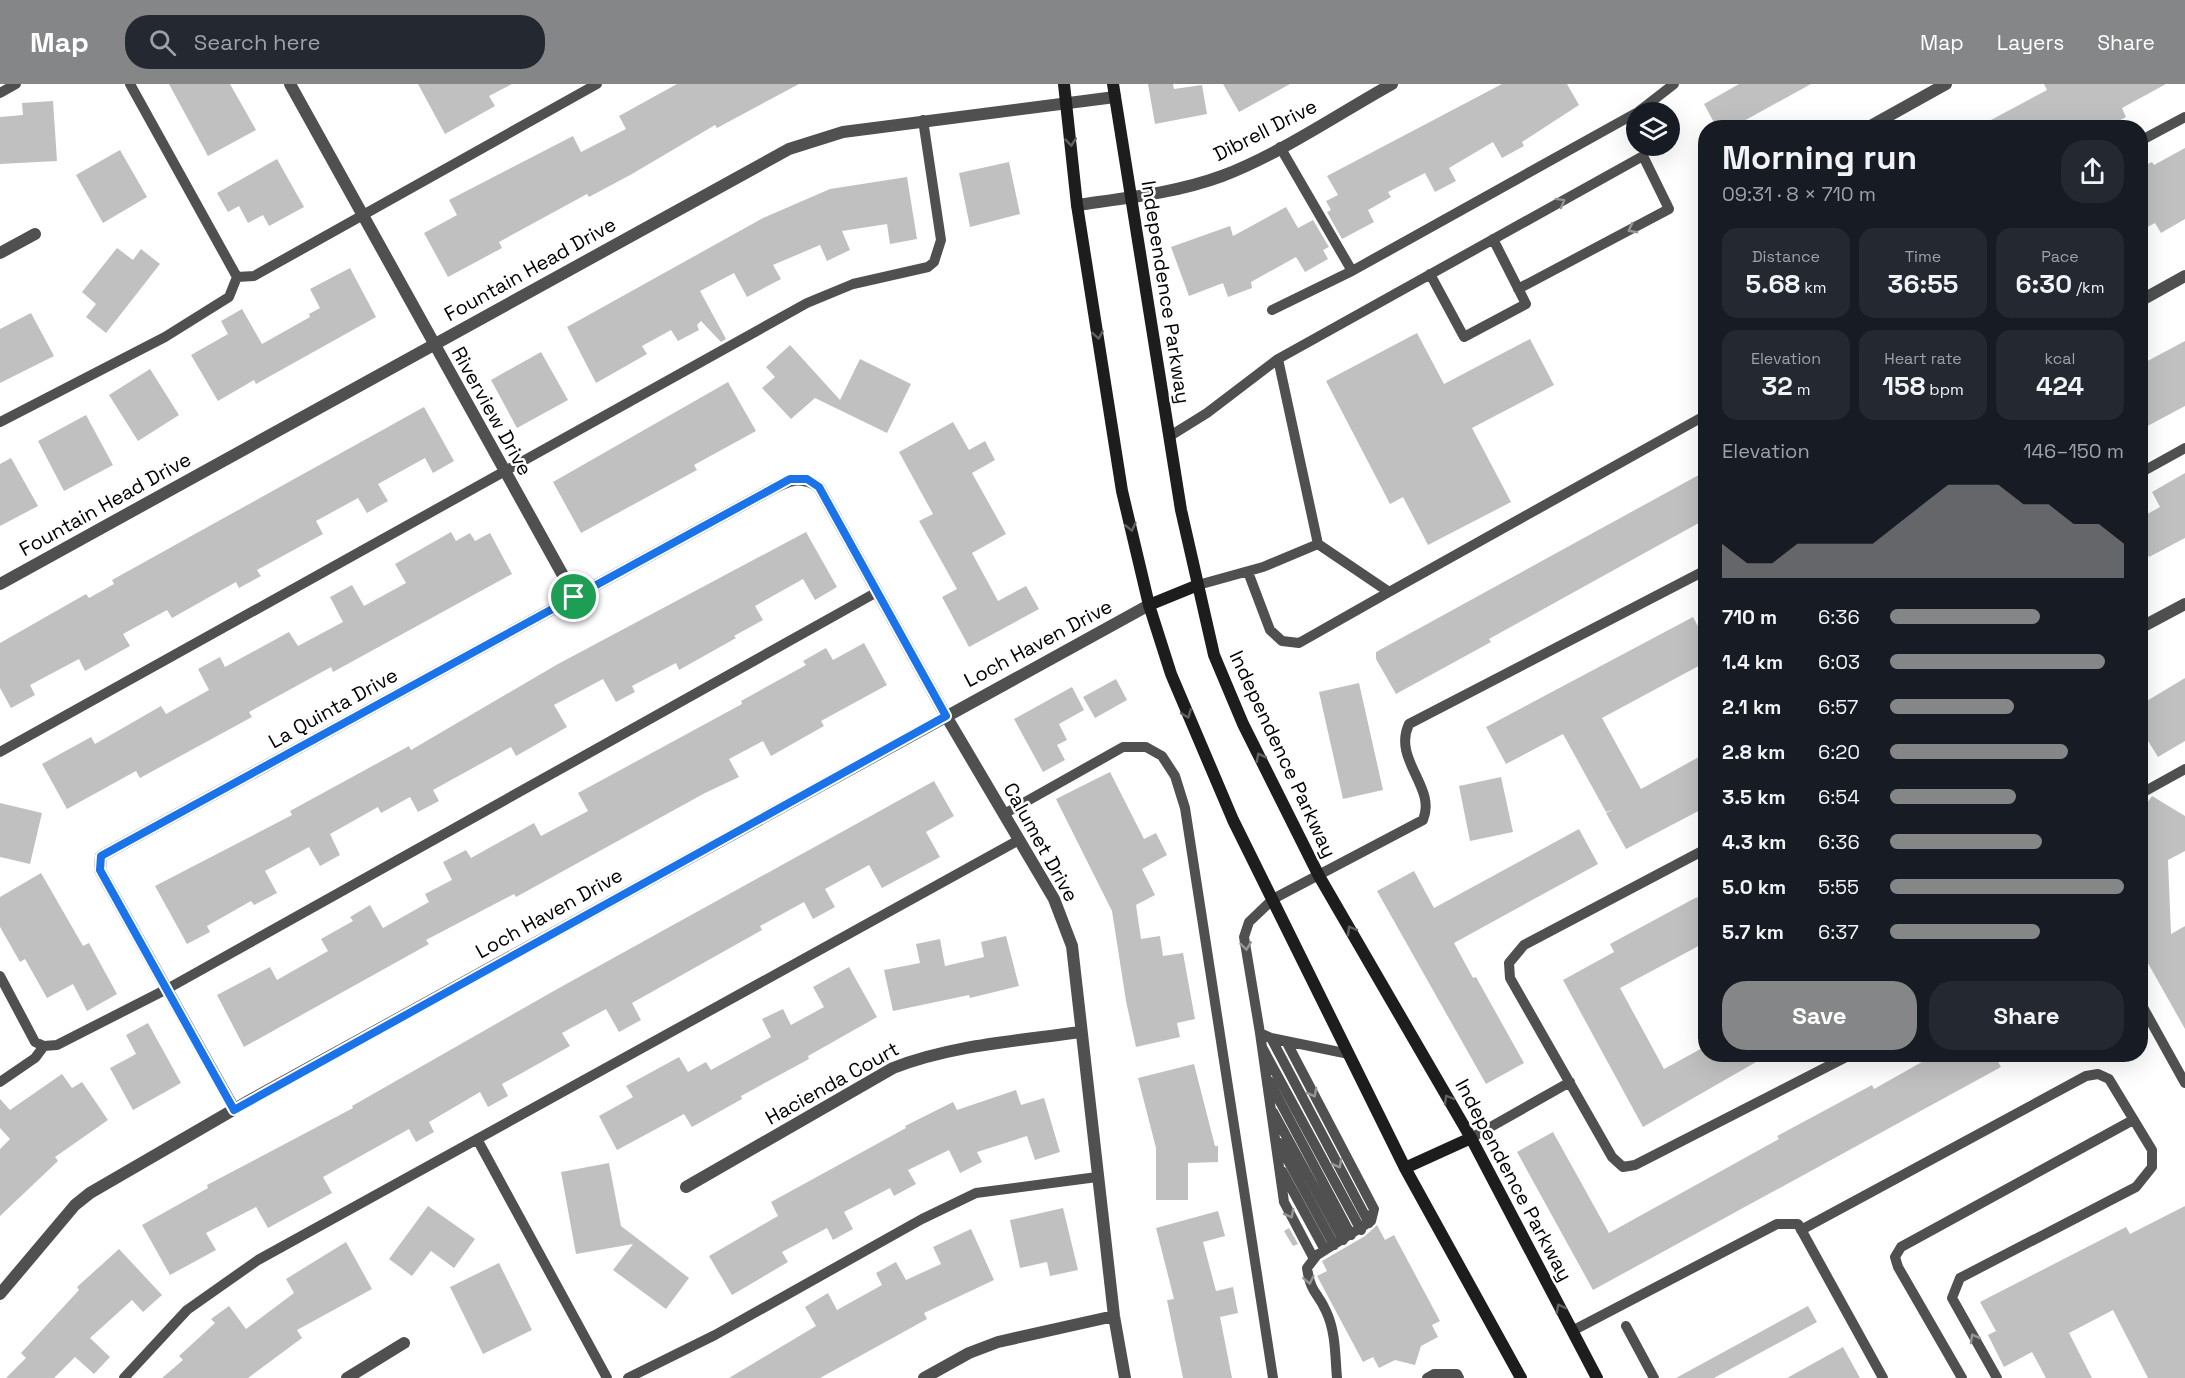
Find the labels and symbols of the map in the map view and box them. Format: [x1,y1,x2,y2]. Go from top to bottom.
street label: Dibrell Drive [1209,93,1321,167]
one-way arrow [1064,137,1077,147]
street label: Independence Parkway [1136,179,1196,405]
one-way arrow [1554,198,1565,209]
street label: Fountain Head Drive [440,211,620,327]
one-way arrow [1627,222,1638,233]
one-way arrow [1091,331,1103,340]
street label: Riverview Drive [446,342,538,480]
street label: Fountain Head Drive [15,446,195,562]
one-way arrow [1123,522,1136,532]
pin [548,571,599,622]
street label: Loch Haven Drive [959,593,1117,693]
street label: Independence Parkway [1224,646,1342,862]
street label: La Quinta Drive [264,662,402,754]
one-way arrow [1179,708,1192,718]
one-way arrow [1256,753,1267,763]
street label: Calumet Drive [998,778,1084,906]
street label: Loch Haven Drive [471,862,627,964]
one-way arrow [1346,926,1358,936]
one-way arrow [1239,942,1252,951]
street label: Hacienda Court [761,1036,903,1130]
street label: Independence Parkway [1450,1074,1578,1286]
one-way arrow [1306,1087,1317,1097]
one-way arrow [1444,1095,1456,1105]
one-way arrow [1330,1158,1342,1169]
one-way arrow [1283,1208,1294,1218]
one-way arrow [1302,1275,1315,1285]
one-way arrow [1556,1303,1567,1314]
one-way arrow [1970,1334,1982,1344]

